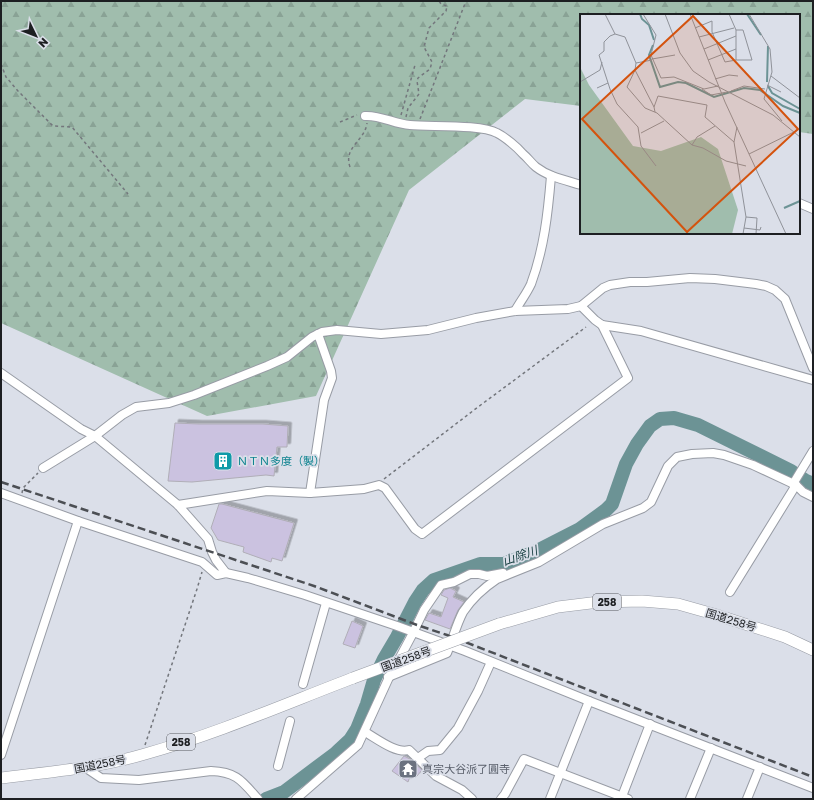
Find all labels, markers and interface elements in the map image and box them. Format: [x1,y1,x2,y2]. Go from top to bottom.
inset map [580,14,800,234]
north arrow [16,16,56,56]
text: N [36,36,51,51]
building icon: ＮＴＮ多度（製） [212,450,234,472]
place label: ＮＴＮ多度（製） [237,454,325,467]
water label: 山除川 [500,542,541,568]
road number: 258 [593,594,621,610]
street label: 国道258号 [704,606,758,633]
street label: 国道258号 [379,643,433,674]
road number: 258 [167,734,195,750]
street label: 国道258号 [73,752,127,775]
temple icon: 真宗大谷派了圓寺 [397,758,419,780]
place label: 真宗大谷派了圓寺 [422,762,510,775]

